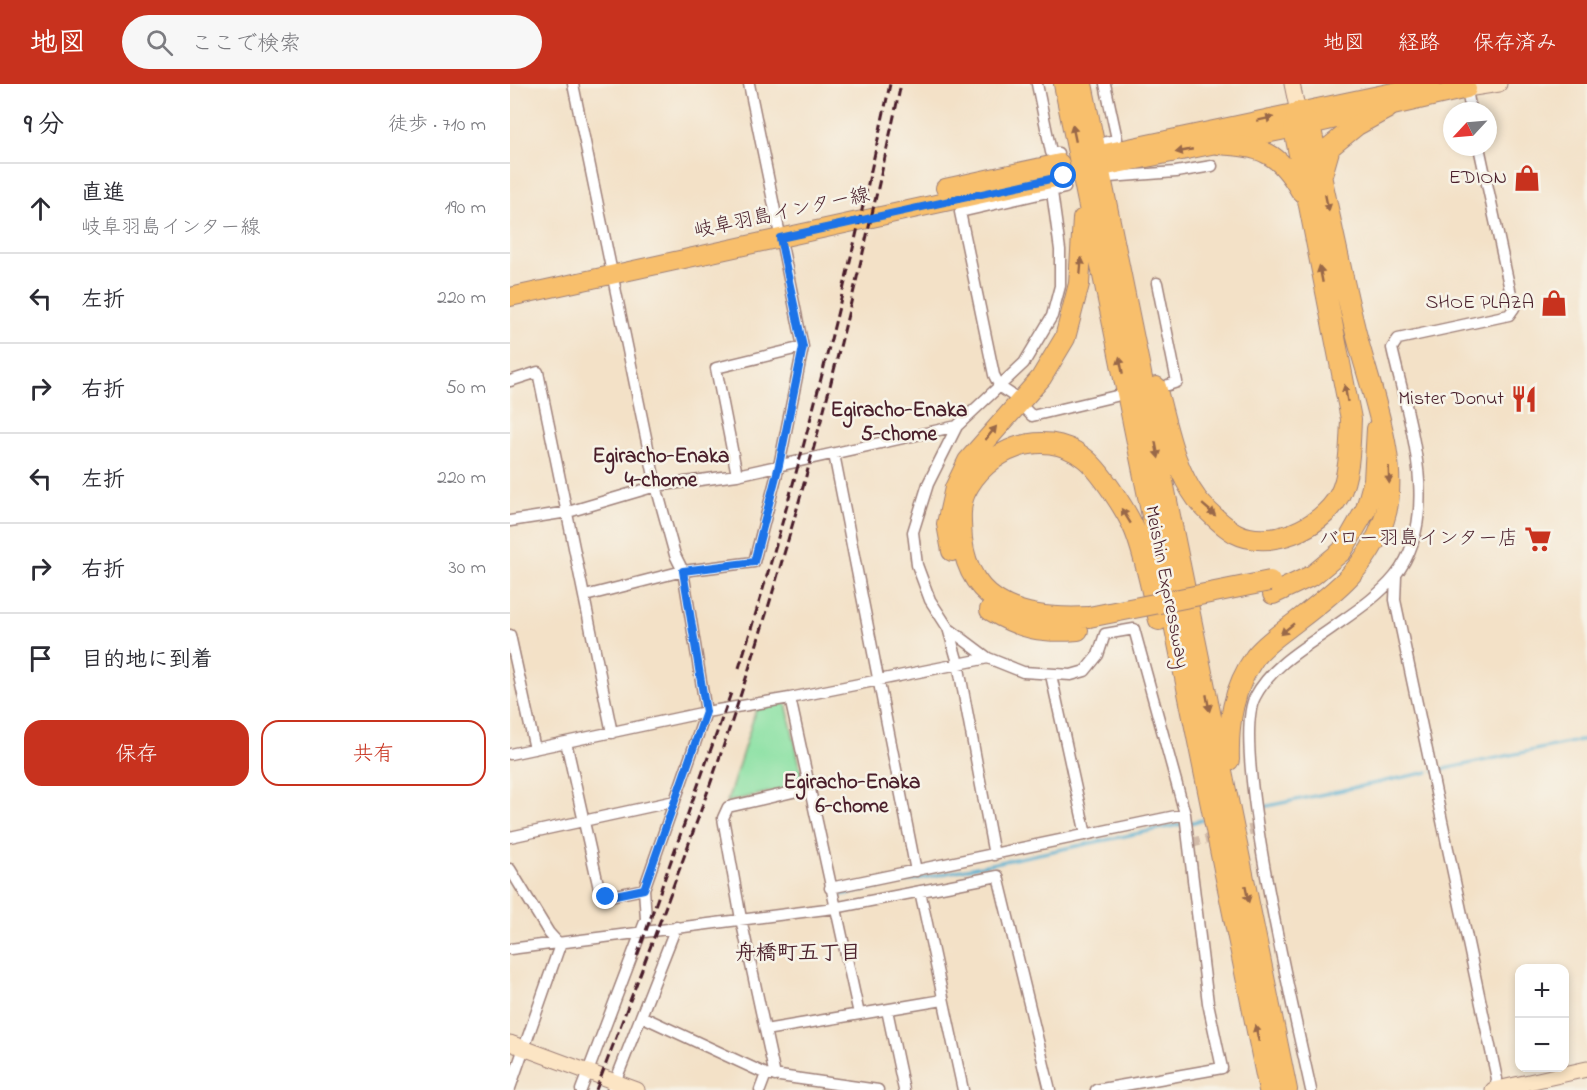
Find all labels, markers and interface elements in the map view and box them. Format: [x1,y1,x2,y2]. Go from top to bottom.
search box [122,15,542,69]
text: 地図 [30,24,86,65]
icon: search [143,26,176,59]
text: ここで検索 [191,29,301,61]
text: 地図 [1323,29,1365,59]
text: 経路 [1398,29,1440,59]
text: 保存済み [1473,29,1557,59]
north arrow [1443,102,1497,156]
text: 9 分 [24,107,64,145]
text: 徒歩 · 710 m [388,111,486,140]
one-way arrow [1256,114,1275,123]
one-way arrow [1069,123,1078,142]
one-way arrow [1174,147,1193,156]
route start [1050,162,1076,188]
shop icon: EDION [1512,163,1542,193]
place label: EDION [1449,164,1507,193]
text: 直進 [81,178,125,210]
street label: 岐阜羽島インター線 [691,181,873,247]
icon: ahead [24,192,57,225]
text: 190 m [444,194,486,223]
one-way arrow [1323,194,1332,213]
text: 岐阜羽島インター線 [81,214,260,243]
one-way arrow [1076,256,1086,275]
one-way arrow [1316,265,1325,284]
icon: left [24,282,57,315]
text: 220 m [437,284,486,313]
text: 左折 [81,285,125,317]
shop icon: SHOE PLAZA [1539,288,1569,318]
place label: SHOE PLAZA [1426,289,1534,318]
one-way arrow [1116,355,1125,374]
icon: right [24,372,57,405]
text: 50 m [445,374,486,403]
text: 右折 [81,375,125,407]
one-way arrow [1341,384,1350,403]
restaurant icon: Mister Donut [1509,384,1539,414]
place label: Mister Donut [1398,385,1504,414]
district label: Egiracho-Enaka 5-chome [831,396,967,450]
one-way arrow [984,425,997,440]
one-way arrow [1153,441,1162,460]
district label: Egiracho-Enaka 4-chome [593,442,729,496]
icon: left [24,462,57,495]
text: 220 m [437,464,486,493]
text: 左折 [81,465,125,497]
one-way arrow [1384,465,1394,484]
street label: Meishin Expressway [1136,503,1196,671]
one-way arrow [1202,504,1217,517]
one-way arrow [1120,508,1131,524]
supermarket icon: バロー羽島インター店 [1523,524,1553,554]
place label: バロー羽島インター店 [1319,525,1518,554]
icon: right [24,552,57,585]
text: 30 m [449,554,486,583]
text: 右折 [81,555,125,587]
one-way arrow [1279,622,1294,634]
icon: arrive [24,642,57,675]
text: 目的地に到着 [81,645,213,677]
one-way arrow [1204,694,1213,713]
button: 保存 [24,720,249,786]
button: 共有 [261,720,486,786]
district label: Egiracho-Enaka 6-chome [784,768,920,822]
route end [592,883,618,909]
one-way arrow [1243,885,1252,904]
district label: 舟橋町五丁目 [735,939,861,969]
map controls [1515,964,1569,1072]
button: + [1515,964,1569,1018]
button: − [1515,1018,1569,1072]
one-way arrow [1252,1023,1261,1042]

